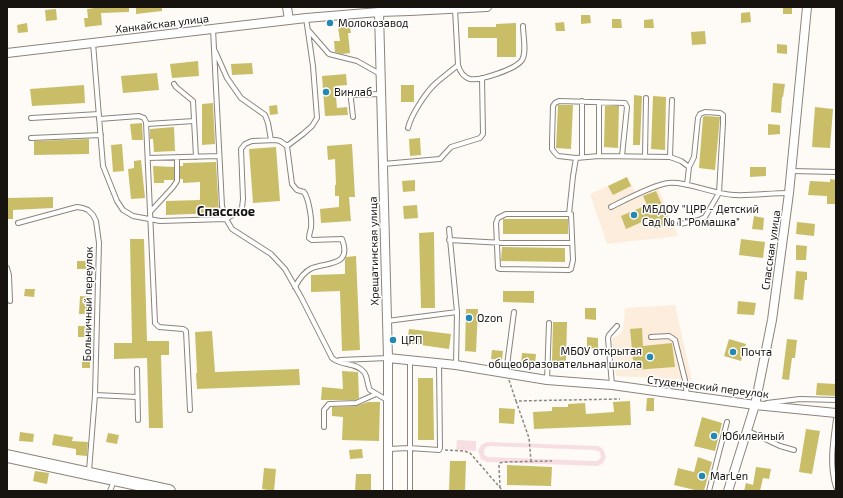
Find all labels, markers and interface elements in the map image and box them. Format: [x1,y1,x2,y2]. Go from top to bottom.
street label: Ханкайская улица [114,12,210,36]
place label: Молокозавод [338,16,409,30]
marker: Молокозавод [325,18,335,28]
place label: Винлаб [334,85,372,99]
marker: Винлаб [321,87,331,97]
street label: Хрещатинская улица [366,196,382,306]
place label: МБДОУ "ЦРР - Детский Сад № 1 "Ромашка" [642,202,759,228]
district label: Спасское [197,204,255,220]
street label: Спасская улица [759,209,783,291]
marker: МБДОУ "ЦРР - Детский Сад № 1 "Ромашка" [629,210,639,220]
street label: Больничный переулок [80,246,96,362]
place label: Ozon [477,311,503,325]
marker: Ozon [464,313,474,323]
place label: ЦРП [401,333,422,347]
marker: ЦРП [388,335,398,345]
place label: МБОУ открытая общеобразовательная школа [488,344,642,370]
place label: Почта [741,345,772,359]
marker: Почта [728,347,738,357]
marker: МБОУ открытая общеобразовательная школа [645,352,655,362]
street label: Студенческий переулок [646,373,770,401]
place label: Юбилейный [722,429,784,443]
marker: Юбилейный [709,431,719,441]
place label: MarLen [710,469,748,483]
marker: MarLen [697,471,707,481]

